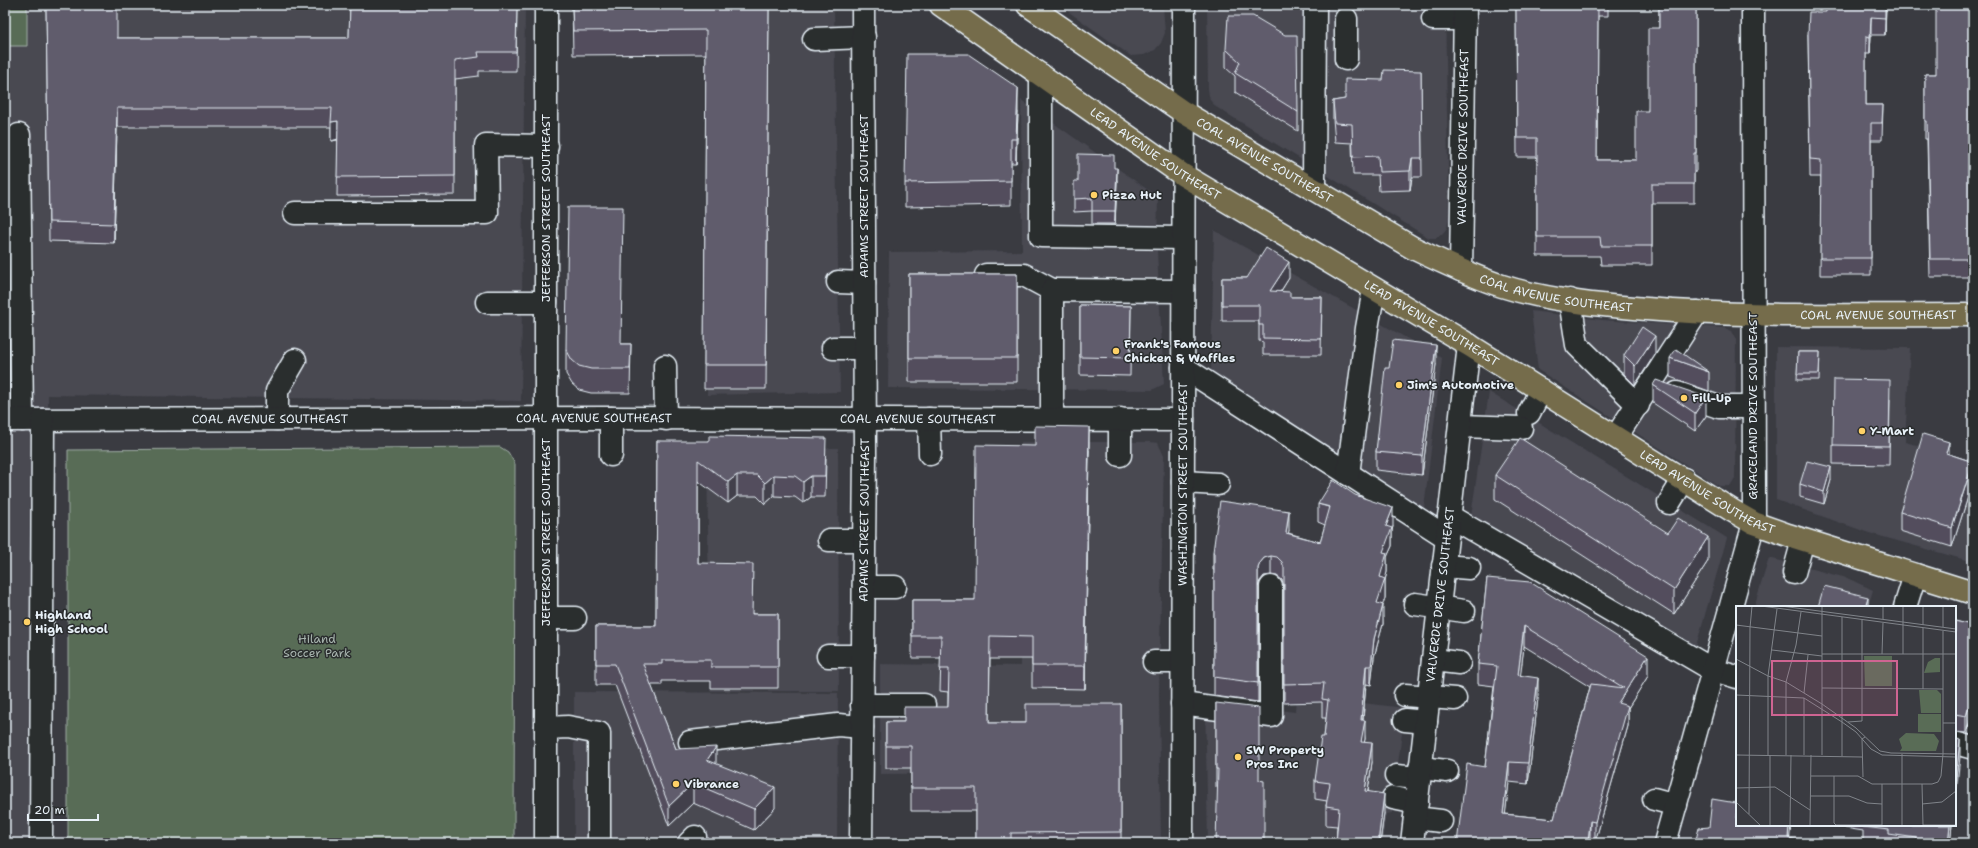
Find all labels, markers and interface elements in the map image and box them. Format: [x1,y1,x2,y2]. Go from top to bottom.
street label: VALVERDE DRIVE SOUTHEAST [1454,48,1472,225]
street label: LEAD AVENUE SOUTHEAST [1087,104,1224,204]
street label: JEFFERSON STREET SOUTHEAST [538,113,554,302]
street label: ADAMS STREET SOUTHEAST [856,113,872,278]
street label: COAL AVENUE SOUTHEAST [1193,114,1336,207]
place label: Pizza Hut [1102,187,1162,203]
marker: Pizza Hut [1089,190,1099,200]
street label: COAL AVENUE SOUTHEAST [1477,271,1634,316]
street label: LEAD AVENUE SOUTHEAST [1361,276,1502,370]
street label: COAL AVENUE SOUTHEAST [1800,307,1957,323]
street label: GRACELAND DRIVE SOUTHEAST [1745,312,1761,500]
place label: Frank's Famous Chicken & Waffles [1124,336,1235,366]
marker: Frank's Famous Chicken & Waffles [1111,346,1121,356]
place label: Jim's Automotive [1407,377,1514,393]
marker: Jim's Automotive [1394,380,1404,390]
street label: WASHINGTON STREET SOUTHEAST [1175,382,1191,586]
place label: Fill-Up [1692,390,1731,406]
marker: Fill-Up [1679,393,1689,403]
street label: COAL AVENUE SOUTHEAST [516,410,673,426]
street label: COAL AVENUE SOUTHEAST [192,411,349,427]
street label: COAL AVENUE SOUTHEAST [840,411,997,427]
place label: Y-Mart [1870,423,1914,439]
marker: Y-Mart [1857,426,1867,436]
street label: JEFFERSON STREET SOUTHEAST [538,437,554,626]
street label: ADAMS STREET SOUTHEAST [855,437,873,602]
street label: LEAD AVENUE SOUTHEAST [1637,446,1778,538]
street label: VALVERDE DRIVE SOUTHEAST [1422,506,1458,683]
inset map [1736,606,1956,826]
place label: Highland High School [35,607,108,637]
marker: Highland High School [22,617,32,627]
park label: Hiland Soccer Park [283,631,351,661]
place label: SW Property Pros Inc [1246,742,1324,772]
marker: SW Property Pros Inc [1233,752,1243,762]
place label: Vibrance [684,776,739,792]
marker: Vibrance [671,779,681,789]
scale bar [28,796,98,822]
text: 20 m [34,802,65,818]

